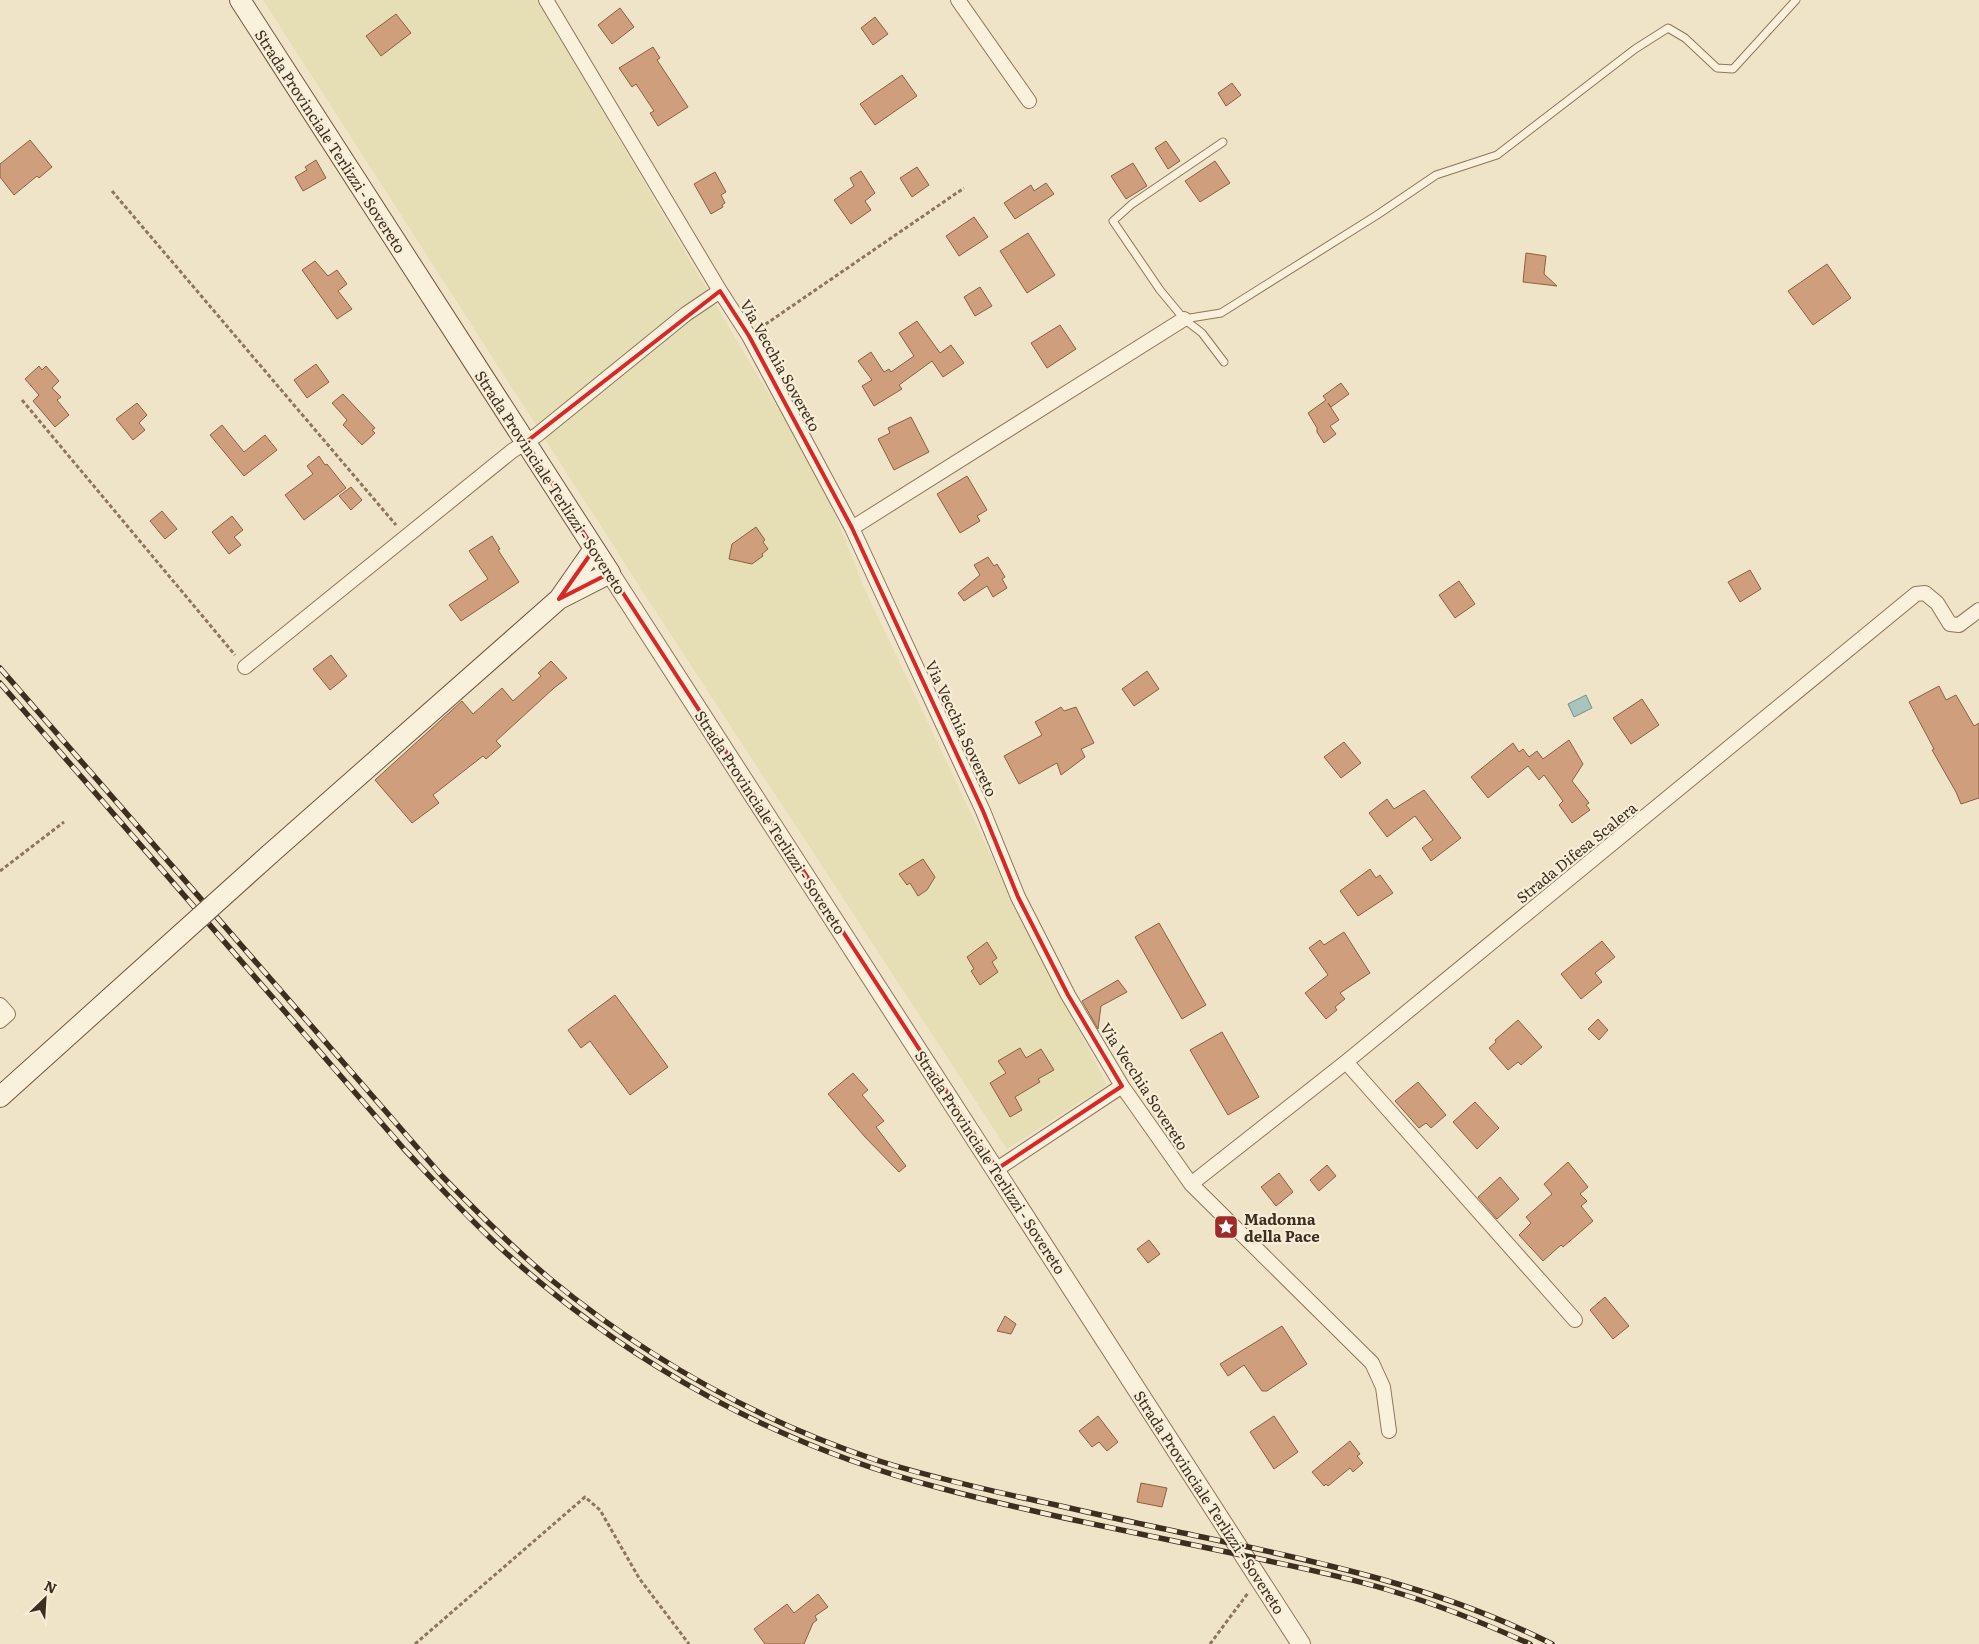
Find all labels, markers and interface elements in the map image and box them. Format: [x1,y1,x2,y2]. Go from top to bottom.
street label: Strada Provinciale Terlizzi - Sovereto [250,25,412,258]
street label: Via Vecchia Sovereto [735,295,827,436]
street label: Strada Provinciale Terlizzi - Sovereto [470,366,632,599]
street label: Via Vecchia Sovereto [920,656,1004,800]
street label: Strada Provinciale Terlizzi - Sovereto [690,706,852,939]
street label: Strada Difesa Scalera [1511,795,1642,908]
street label: Via Vecchia Sovereto [1095,1018,1195,1155]
street label: Strada Provinciale Terlizzi - Sovereto [910,1046,1072,1279]
place label: Madonna della Pace [1244,1207,1320,1247]
place icon: Madonna della Pace [1213,1214,1239,1240]
street label: Strada Provinciale Terlizzi - Sovereto [1129,1386,1291,1619]
north arrow [20,1574,70,1624]
text: N [41,1575,61,1598]

